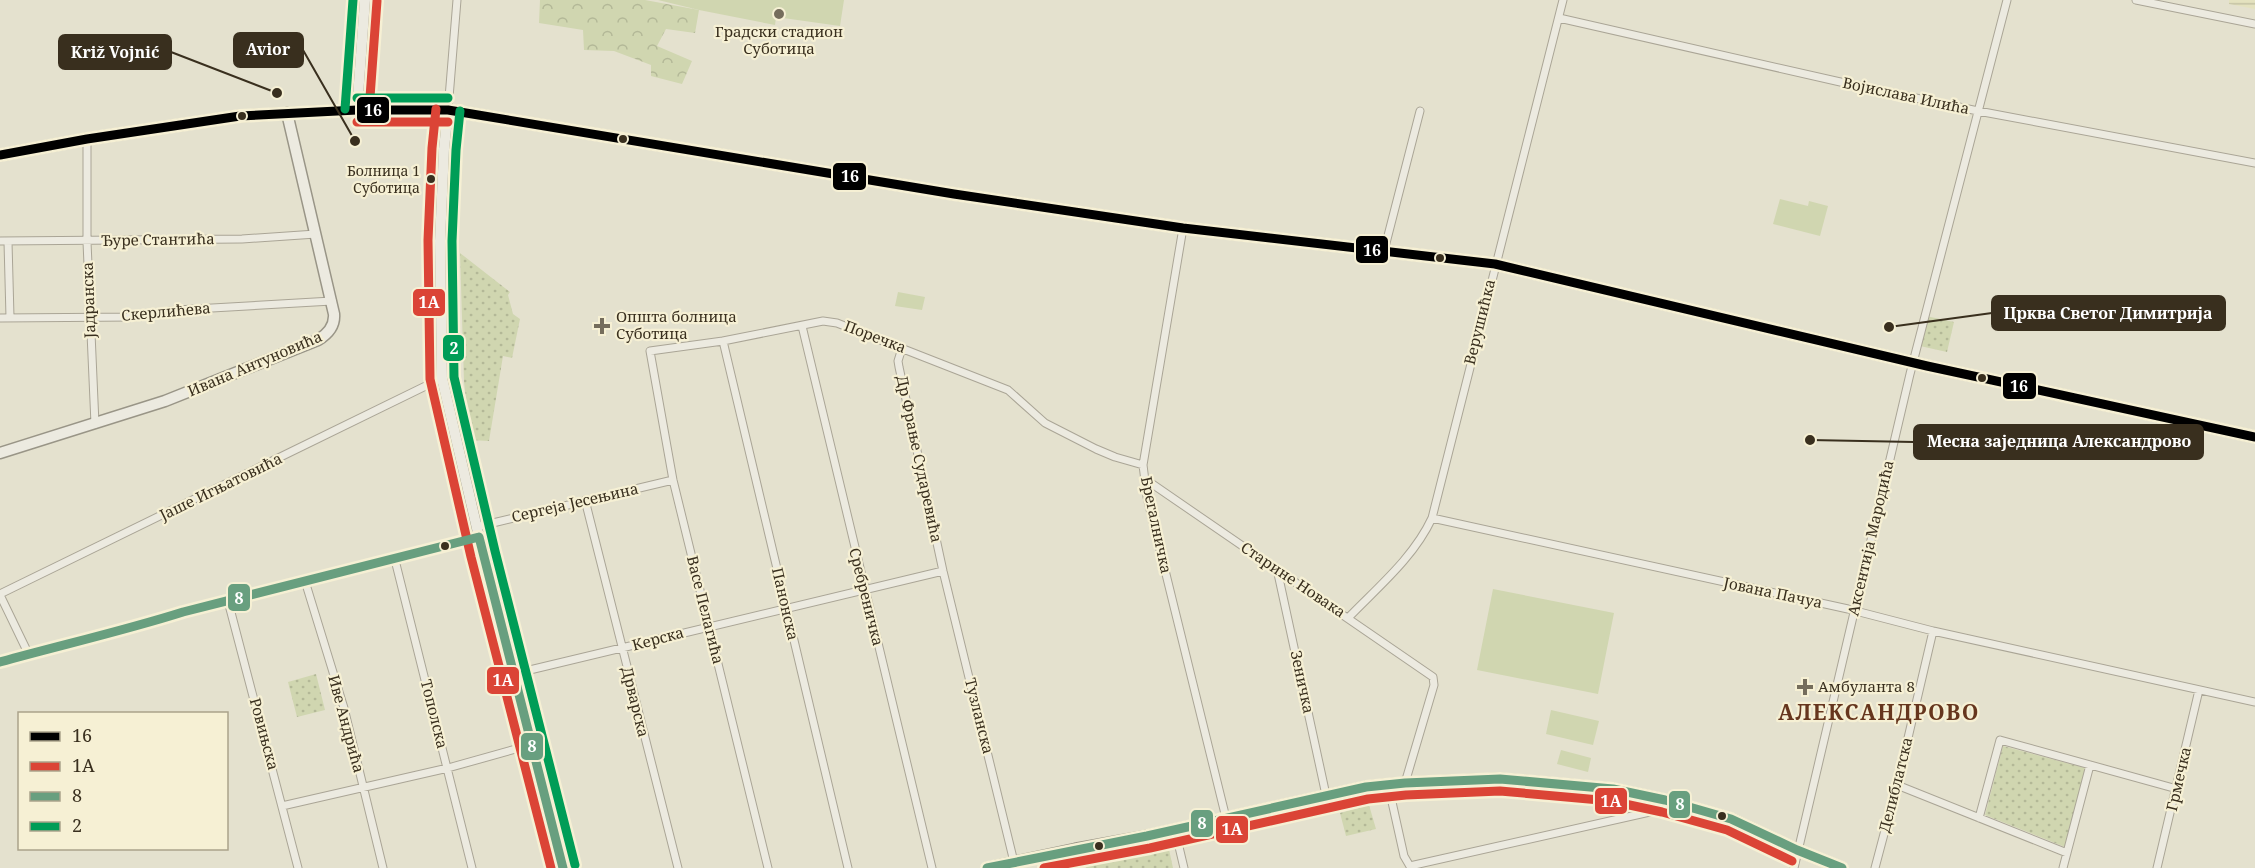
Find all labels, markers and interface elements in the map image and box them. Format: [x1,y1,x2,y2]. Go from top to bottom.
marker: Градски стадион Суботица [772,7,786,21]
place label: Градски стадион Суботица [715,21,843,58]
callout: Avior [234,33,303,67]
callout: Križ Vojnić [59,35,171,69]
text: Avior [246,38,291,60]
text: Križ Vojnić [71,41,159,63]
street label: Војислава Илића [1841,72,1971,118]
line badge: 16 [356,96,390,124]
text: 16 [364,99,382,121]
unlabelled marker [236,110,248,122]
unlabelled marker [617,133,629,145]
place label: Болница 1 Суботица [347,161,420,197]
line badge: 16 [832,162,867,191]
text: 16 [841,165,859,187]
marker: Болница 1 Суботица [425,173,437,185]
street label: Ђуре Стантића [101,228,215,250]
line badge: 16 [1355,235,1389,264]
text: 16 [1363,239,1381,261]
unlabelled marker [1434,252,1446,264]
street label: Јадранска [77,262,99,339]
street label: Верушићка [1459,277,1499,367]
line badge: 1A [412,288,446,317]
text: 1A [418,291,440,313]
callout: Црква Светог Димитрија [1992,296,2225,330]
street label: Скерлићева [120,297,211,325]
text: Црква Светог Димитрија [2004,302,2212,324]
place label: Општа болница Суботица [616,306,737,343]
street label: Поречка [841,315,909,357]
marker: Општа болница Суботица [593,317,611,335]
street label: Ивана Антуновића [184,326,325,400]
line badge: 2 [442,334,465,362]
text: 2 [449,337,459,359]
unlabelled marker [1976,372,1988,384]
line badge: 16 [2002,372,2037,400]
street label: Др Фрање Сударевића [893,373,947,544]
text: 16 [2010,375,2028,397]
callout: Месна заједница Александрово [1914,425,2203,459]
text: Месна заједница Александрово [1927,430,2191,452]
street label: Јаше Игњатовића [155,448,285,525]
street label: Аксентија Мародића [1842,458,1898,618]
street label: Брегалничка [1137,474,1177,575]
street label: Сергеја Јесењина [509,478,640,526]
street label: Старине Новака [1237,537,1350,622]
unlabelled marker [439,540,451,552]
street label: Сребреничка [845,546,889,648]
street label: Васе Пелагића [683,554,729,666]
street label: Панонска [768,566,804,642]
street label: Јована Пачуа [1721,572,1824,612]
line badge: 8 [227,583,251,612]
text: 8 [234,587,244,609]
street label: Керска [630,622,686,655]
street label: Зеничка [1287,648,1319,715]
street label: Дрварска [618,664,654,739]
line badge: 1A [486,666,520,695]
text: 1A [492,669,514,691]
street label: Иве Андрића [324,673,370,775]
street label: Тузланска [961,676,999,756]
place label: Амбуланта 8 [1818,676,1915,696]
street label: Тополска [417,677,453,750]
marker: Амбуланта 8 [1796,678,1814,696]
street label: Ровињска [246,696,284,772]
district label: АЛЕКСАНДРОВО [1778,698,1980,726]
legend [18,712,228,850]
text: 16 [72,723,92,747]
line badge: 8 [520,732,544,761]
text: 8 [527,735,537,757]
street label: Делиблатска [1874,735,1917,835]
street label: Грмечка [2161,745,2195,813]
text: 1A [72,753,95,777]
text: 8 [72,783,82,807]
line badge: 1A [1594,787,1628,815]
text: 1A [1600,790,1622,812]
line badge: 8 [1668,790,1691,819]
text: 8 [1675,793,1685,815]
line badge: 8 [1190,809,1214,838]
unlabelled marker [1716,810,1728,822]
text: 8 [1197,812,1207,834]
text: 2 [72,813,82,837]
line badge: 1A [1215,815,1249,844]
text: 1A [1221,818,1243,840]
unlabelled marker [1093,840,1105,852]

